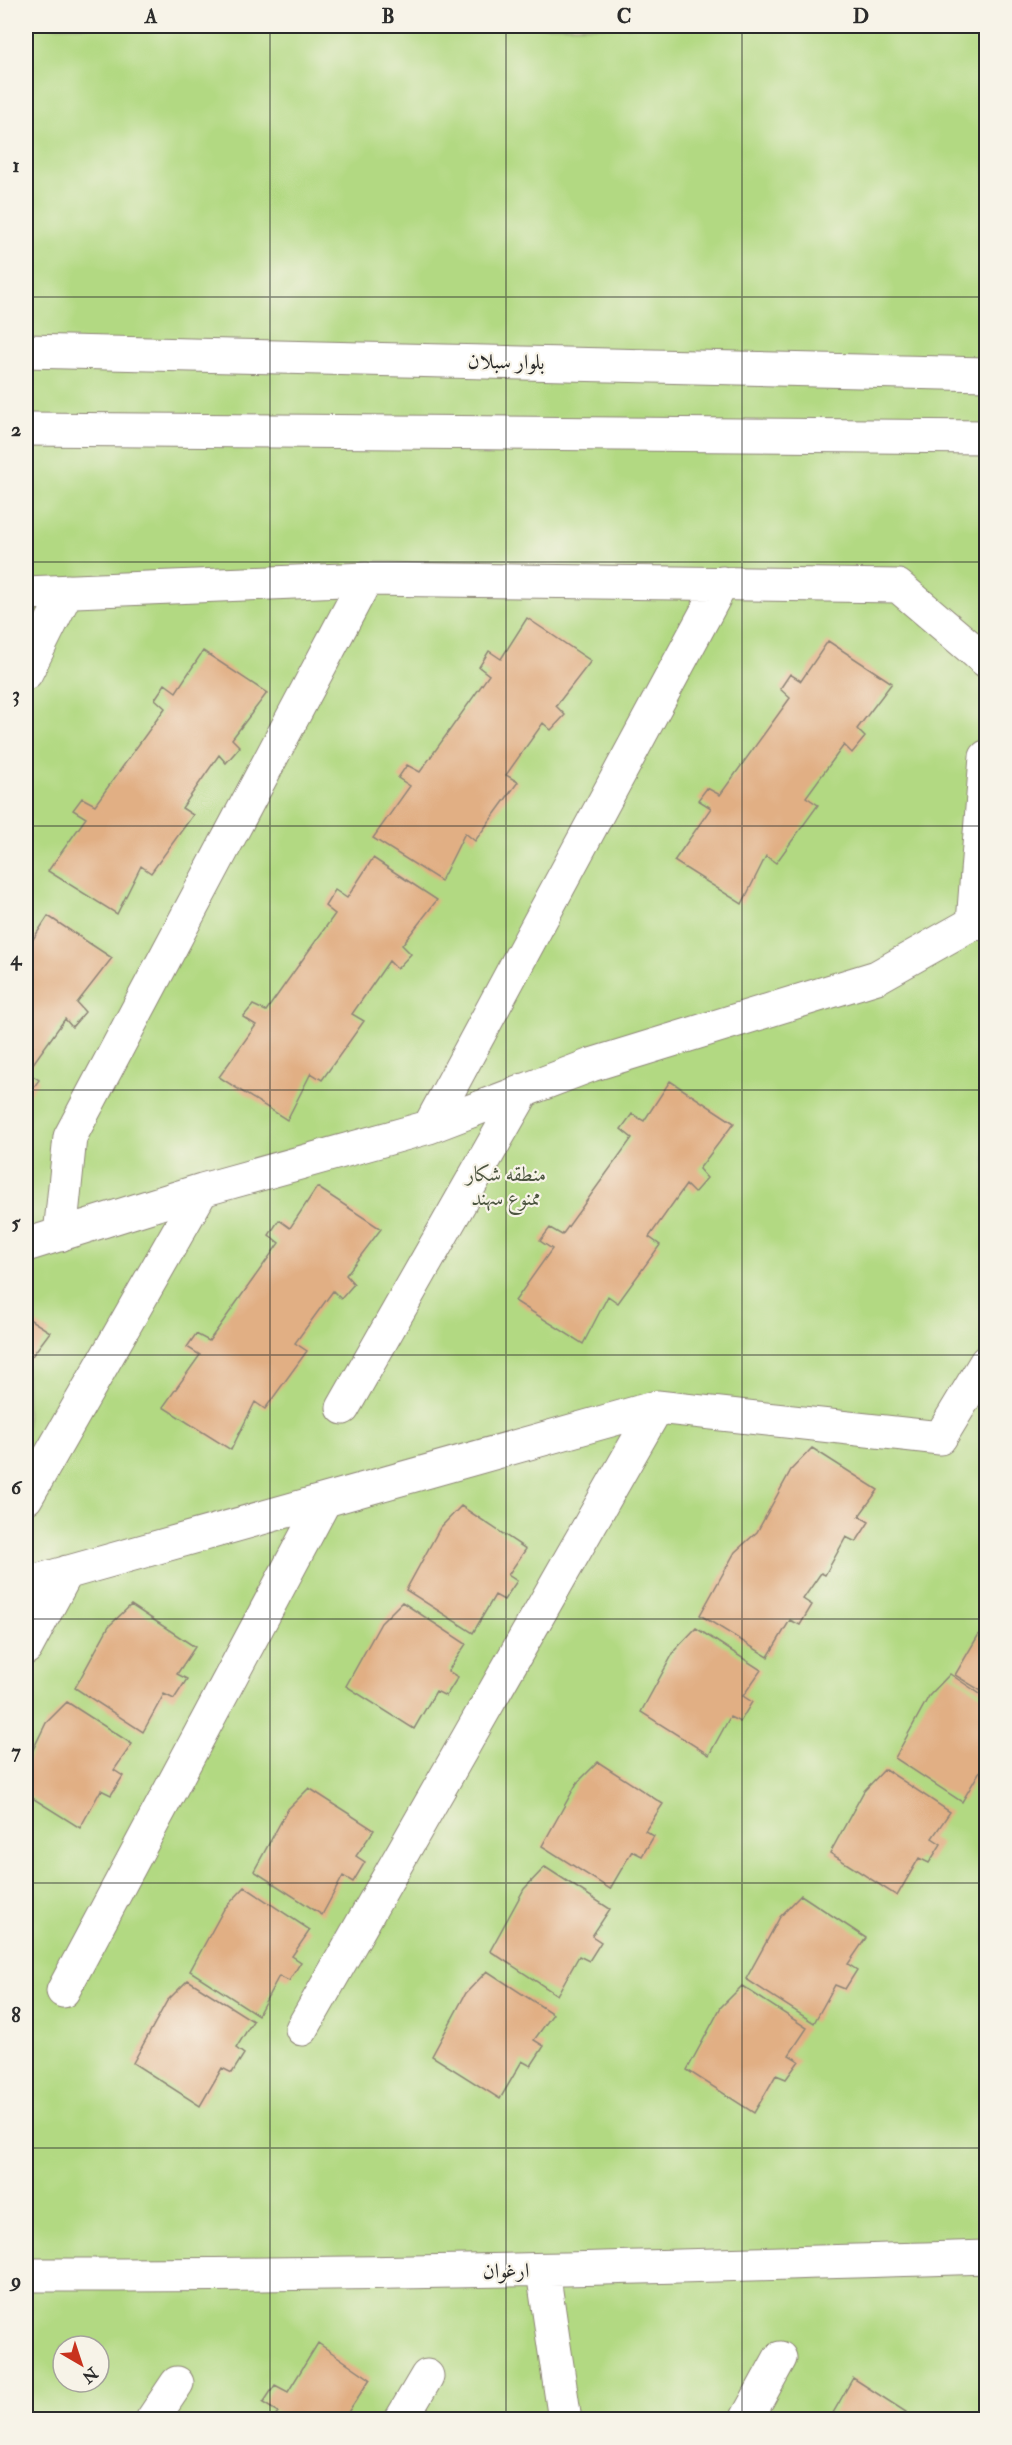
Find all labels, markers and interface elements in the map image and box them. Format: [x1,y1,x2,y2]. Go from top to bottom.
text: A [144,4,158,29]
text: B [381,4,395,29]
text: C [617,4,631,29]
text: D [853,4,869,29]
text: 1 [12,153,20,178]
street label: بلوار سبلان [467,348,545,376]
text: 2 [11,417,21,442]
text: 3 [12,682,20,707]
text: 4 [10,946,23,971]
park label: منطقه شکار ممنوع سهند [464,1161,546,1216]
text: 5 [12,1210,22,1235]
text: 6 [11,1475,23,1500]
text: 7 [11,1739,21,1764]
text: 8 [11,2003,21,2028]
street label: ارغوان [482,2257,530,2285]
text: 9 [9,2268,21,2293]
north arrow [51,2334,111,2394]
text: N [77,2362,102,2388]

